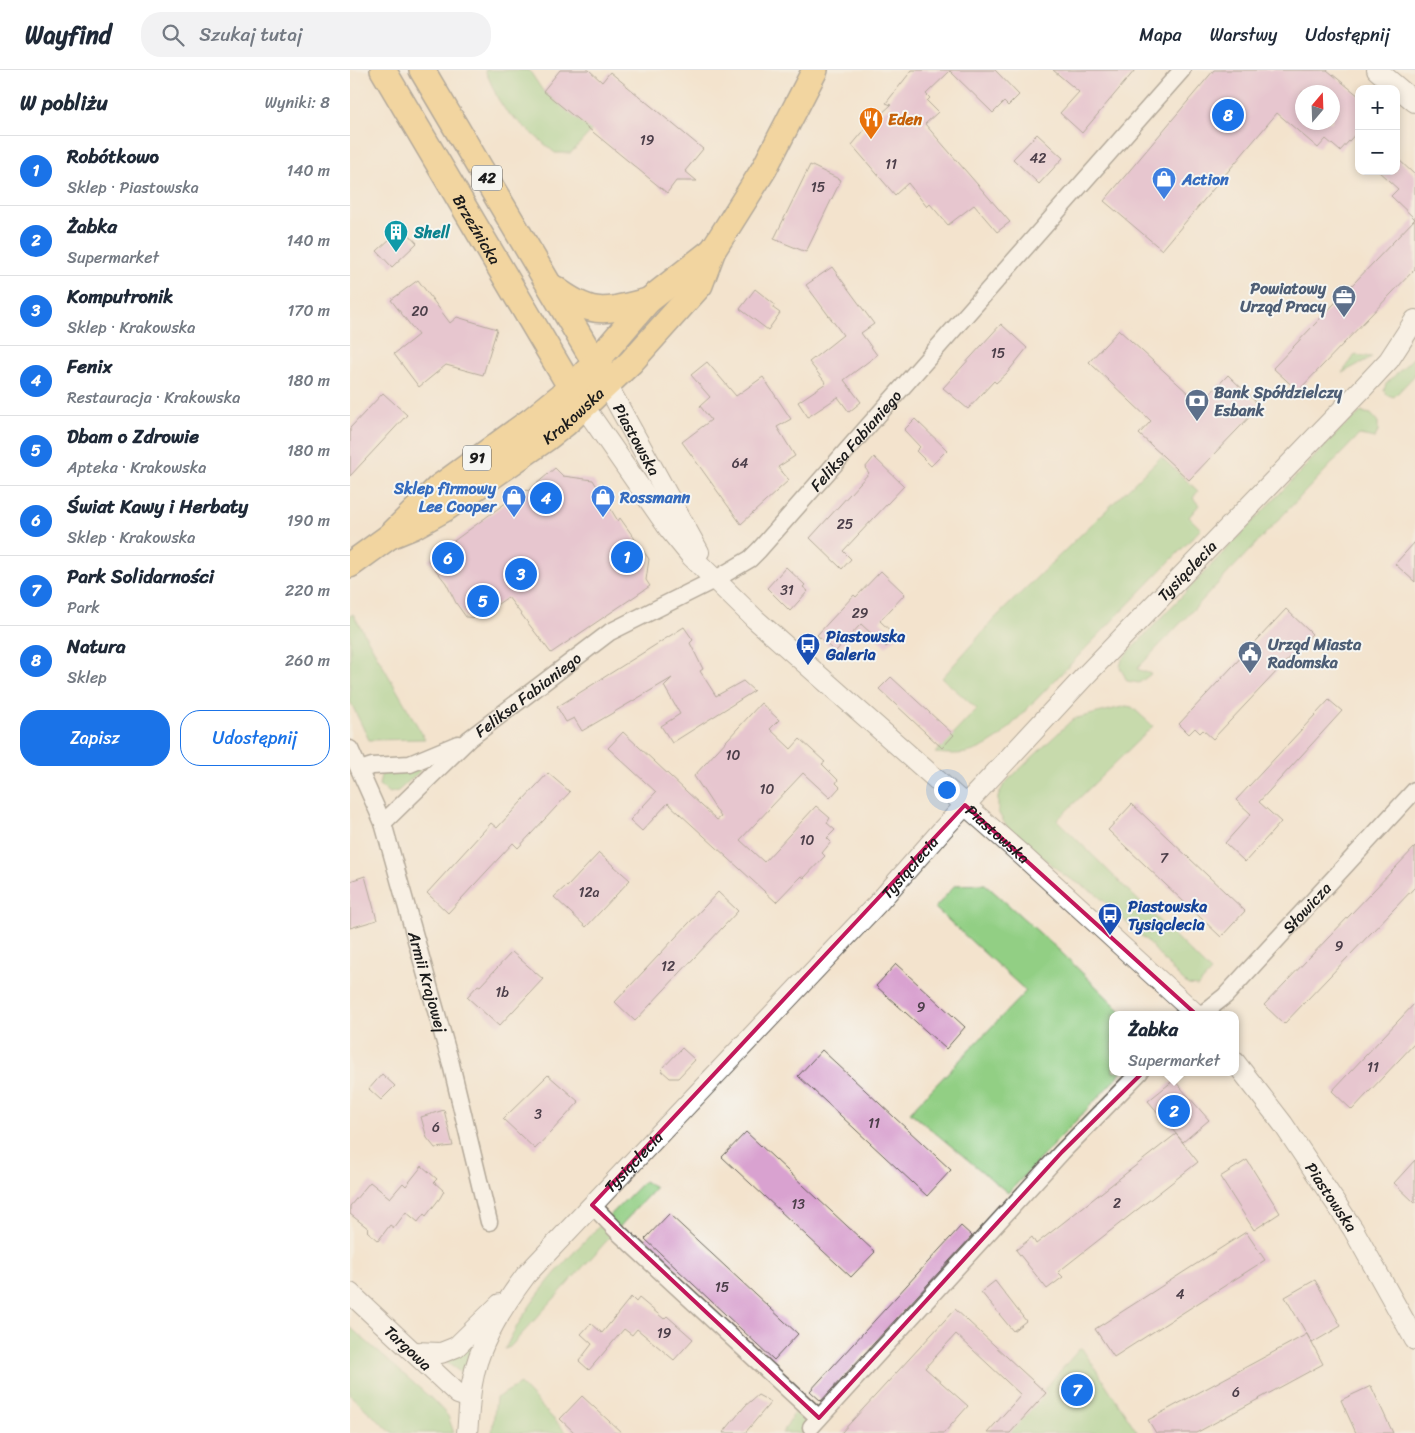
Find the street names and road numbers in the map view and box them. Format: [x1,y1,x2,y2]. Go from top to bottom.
road number: 42 [472,166,502,190]
street label: Brzeźnicka [444,189,509,270]
street label: Krakowska [536,380,611,452]
street label: Feliksa Fabianiego [803,383,909,499]
street label: Piastowska [605,398,668,481]
road number: 91 [463,446,491,470]
street label: Tysiąclecia [1150,533,1224,609]
street label: Feliksa Fabianiego [468,644,588,745]
street label: Piastowska [958,797,1037,871]
street label: Tysiąclecia [874,829,946,906]
street label: Słowicza [1275,875,1339,941]
street label: Armii Krajowej [399,927,456,1037]
street label: Tysiąclecia [597,1124,671,1200]
street label: Piastowska [1297,1156,1365,1238]
street label: Targowa [377,1318,439,1378]

